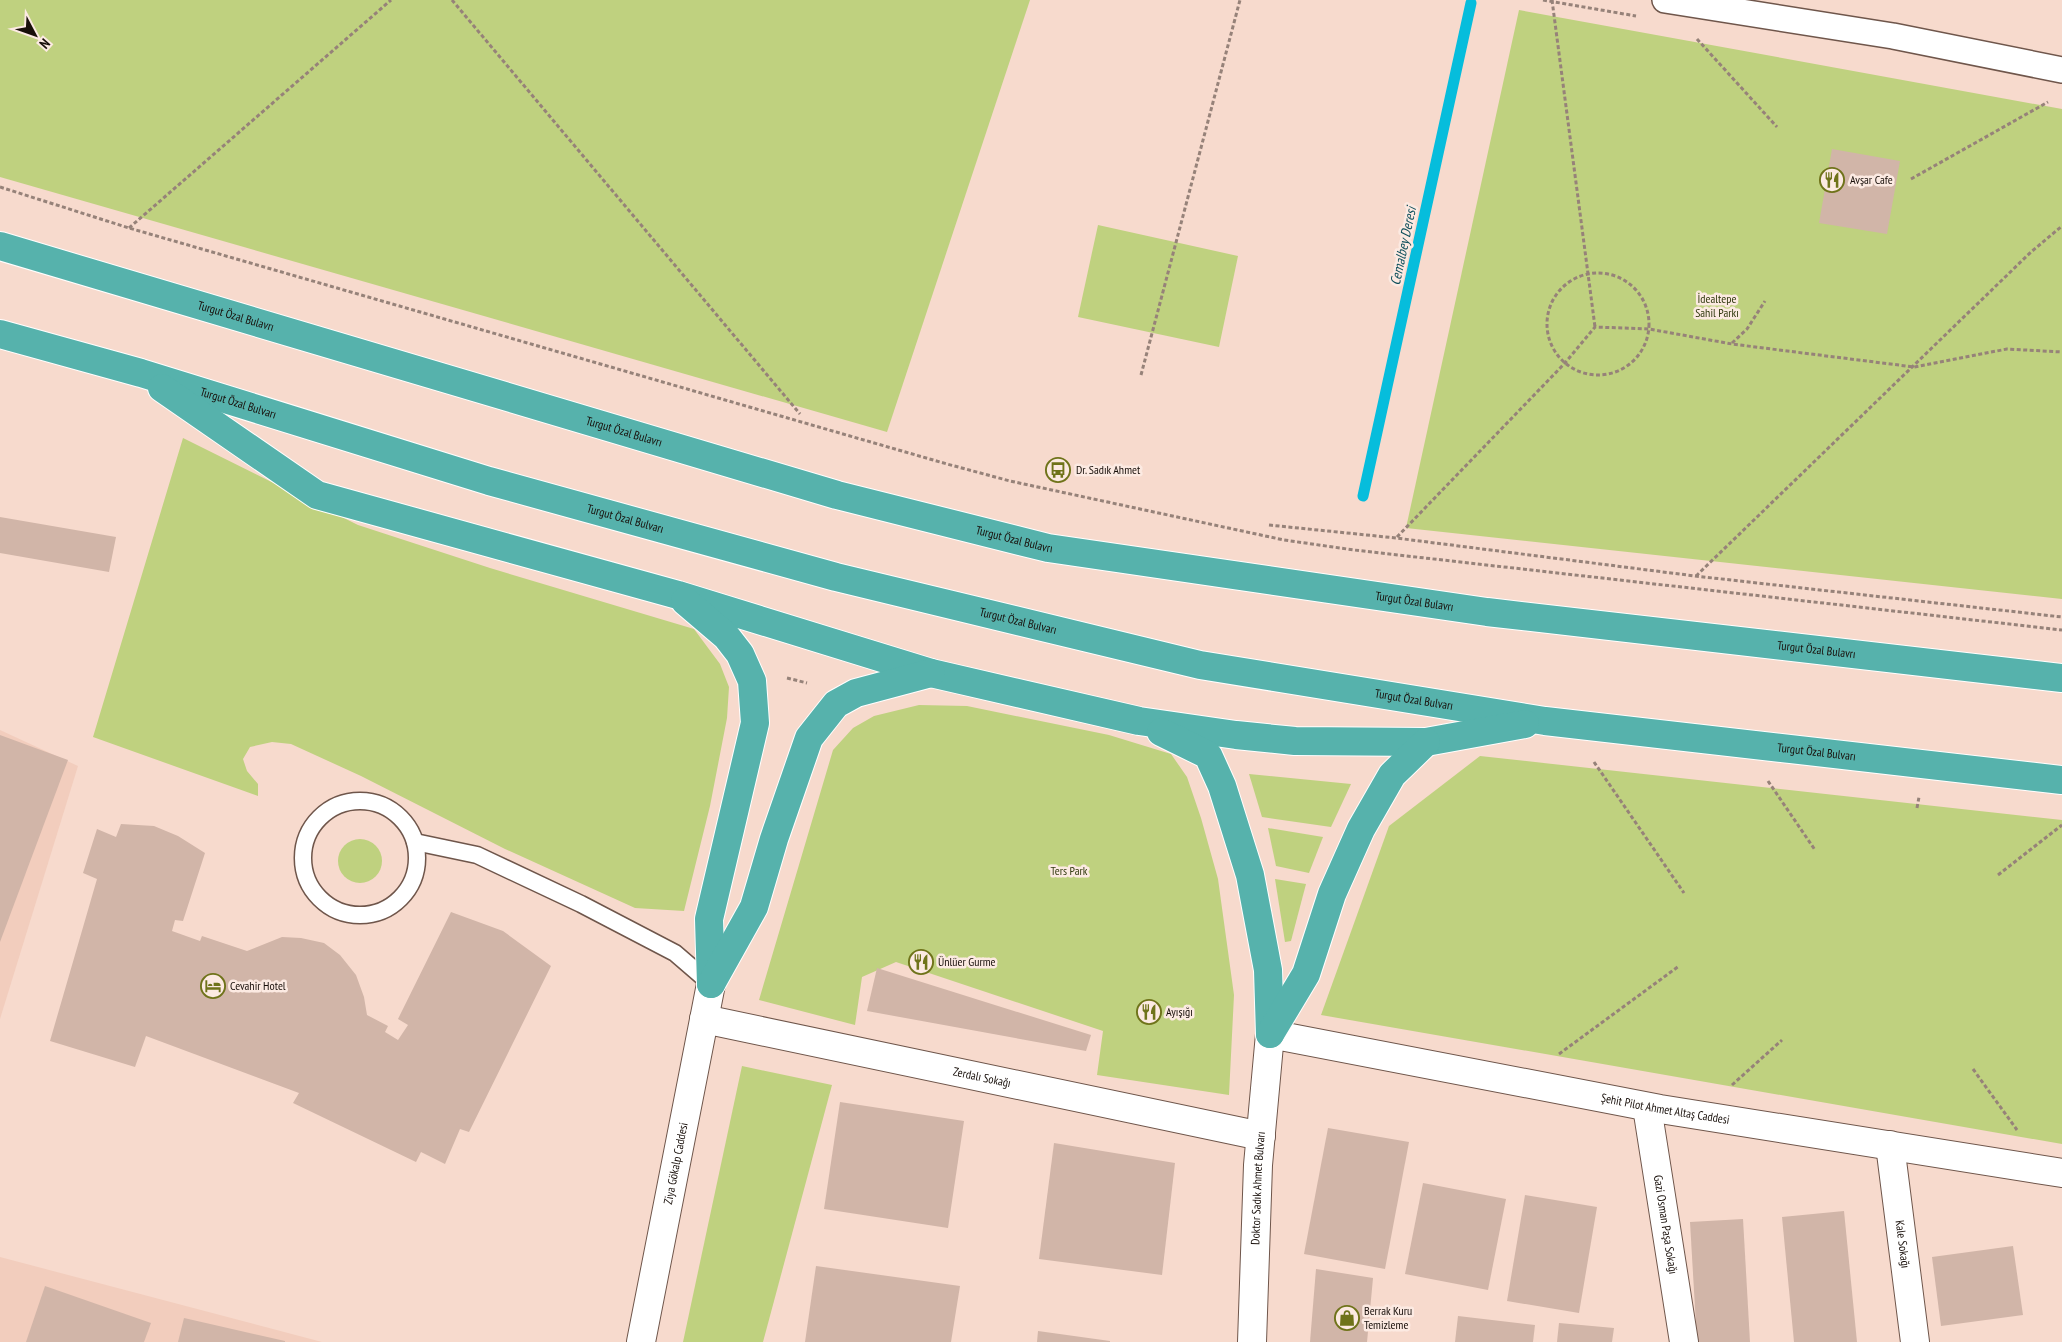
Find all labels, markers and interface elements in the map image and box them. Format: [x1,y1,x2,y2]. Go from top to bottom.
north arrow [10,10,60,60]
text: N [36,35,54,52]
restaurant icon: Avşar Cafe [1819,167,1845,193]
place label: Avşar Cafe [1850,172,1893,187]
water label: Cemalbey Deresi [1386,203,1421,287]
park label: İdealtepe Sahil Parkı [1695,291,1739,320]
street label: Turgut Özal Bulavrı [196,297,276,334]
street label: Turgut Özal Bulvarı [198,384,278,422]
street label: Turgut Özal Bulavrı [584,413,664,450]
bus stop icon: Dr. Sadık Ahmet [1045,457,1071,483]
place label: Dr. Sadık Ahmet [1076,462,1141,477]
street label: Turgut Özal Bulvarı [585,500,665,536]
street label: Turgut Özal Bulavrı [974,522,1054,556]
street label: Turgut Özal Bulavrı [1374,588,1455,614]
street label: Turgut Özal Bulvarı [978,604,1058,637]
street label: Turgut Özal Bulavrı [1776,637,1857,661]
street label: Turgut Özal Bulvarı [1374,686,1454,713]
street label: Turgut Özal Bulvarı [1776,740,1857,763]
park label: Ters Park [1051,863,1088,878]
restaurant icon: Ünlüer Gurme [908,949,934,975]
place label: Ünlüer Gurme [938,954,996,969]
hotel icon: Cevahir Hotel [200,973,226,999]
place label: Cevahir Hotel [230,978,286,993]
restaurant icon: Ayışığı [1136,999,1162,1025]
place label: Ayışığı [1166,1004,1193,1019]
street label: Zerdalı Sokağı [952,1064,1012,1090]
street label: Şehit Pilot Ahmet Altaş Caddesi [1600,1090,1731,1127]
street label: Ziya Gökalp Caddesi [660,1121,691,1206]
street label: Doktor Sadık Ahmet Bulvarı [1247,1131,1268,1245]
street label: Gazi Osman Paşa Sokağı [1651,1174,1681,1275]
street label: Kale Sokağı [1893,1219,1914,1269]
place label: Berrak Kuru Temizleme [1364,1303,1412,1332]
shop icon: Berrak Kuru Temizleme [1334,1305,1360,1331]

